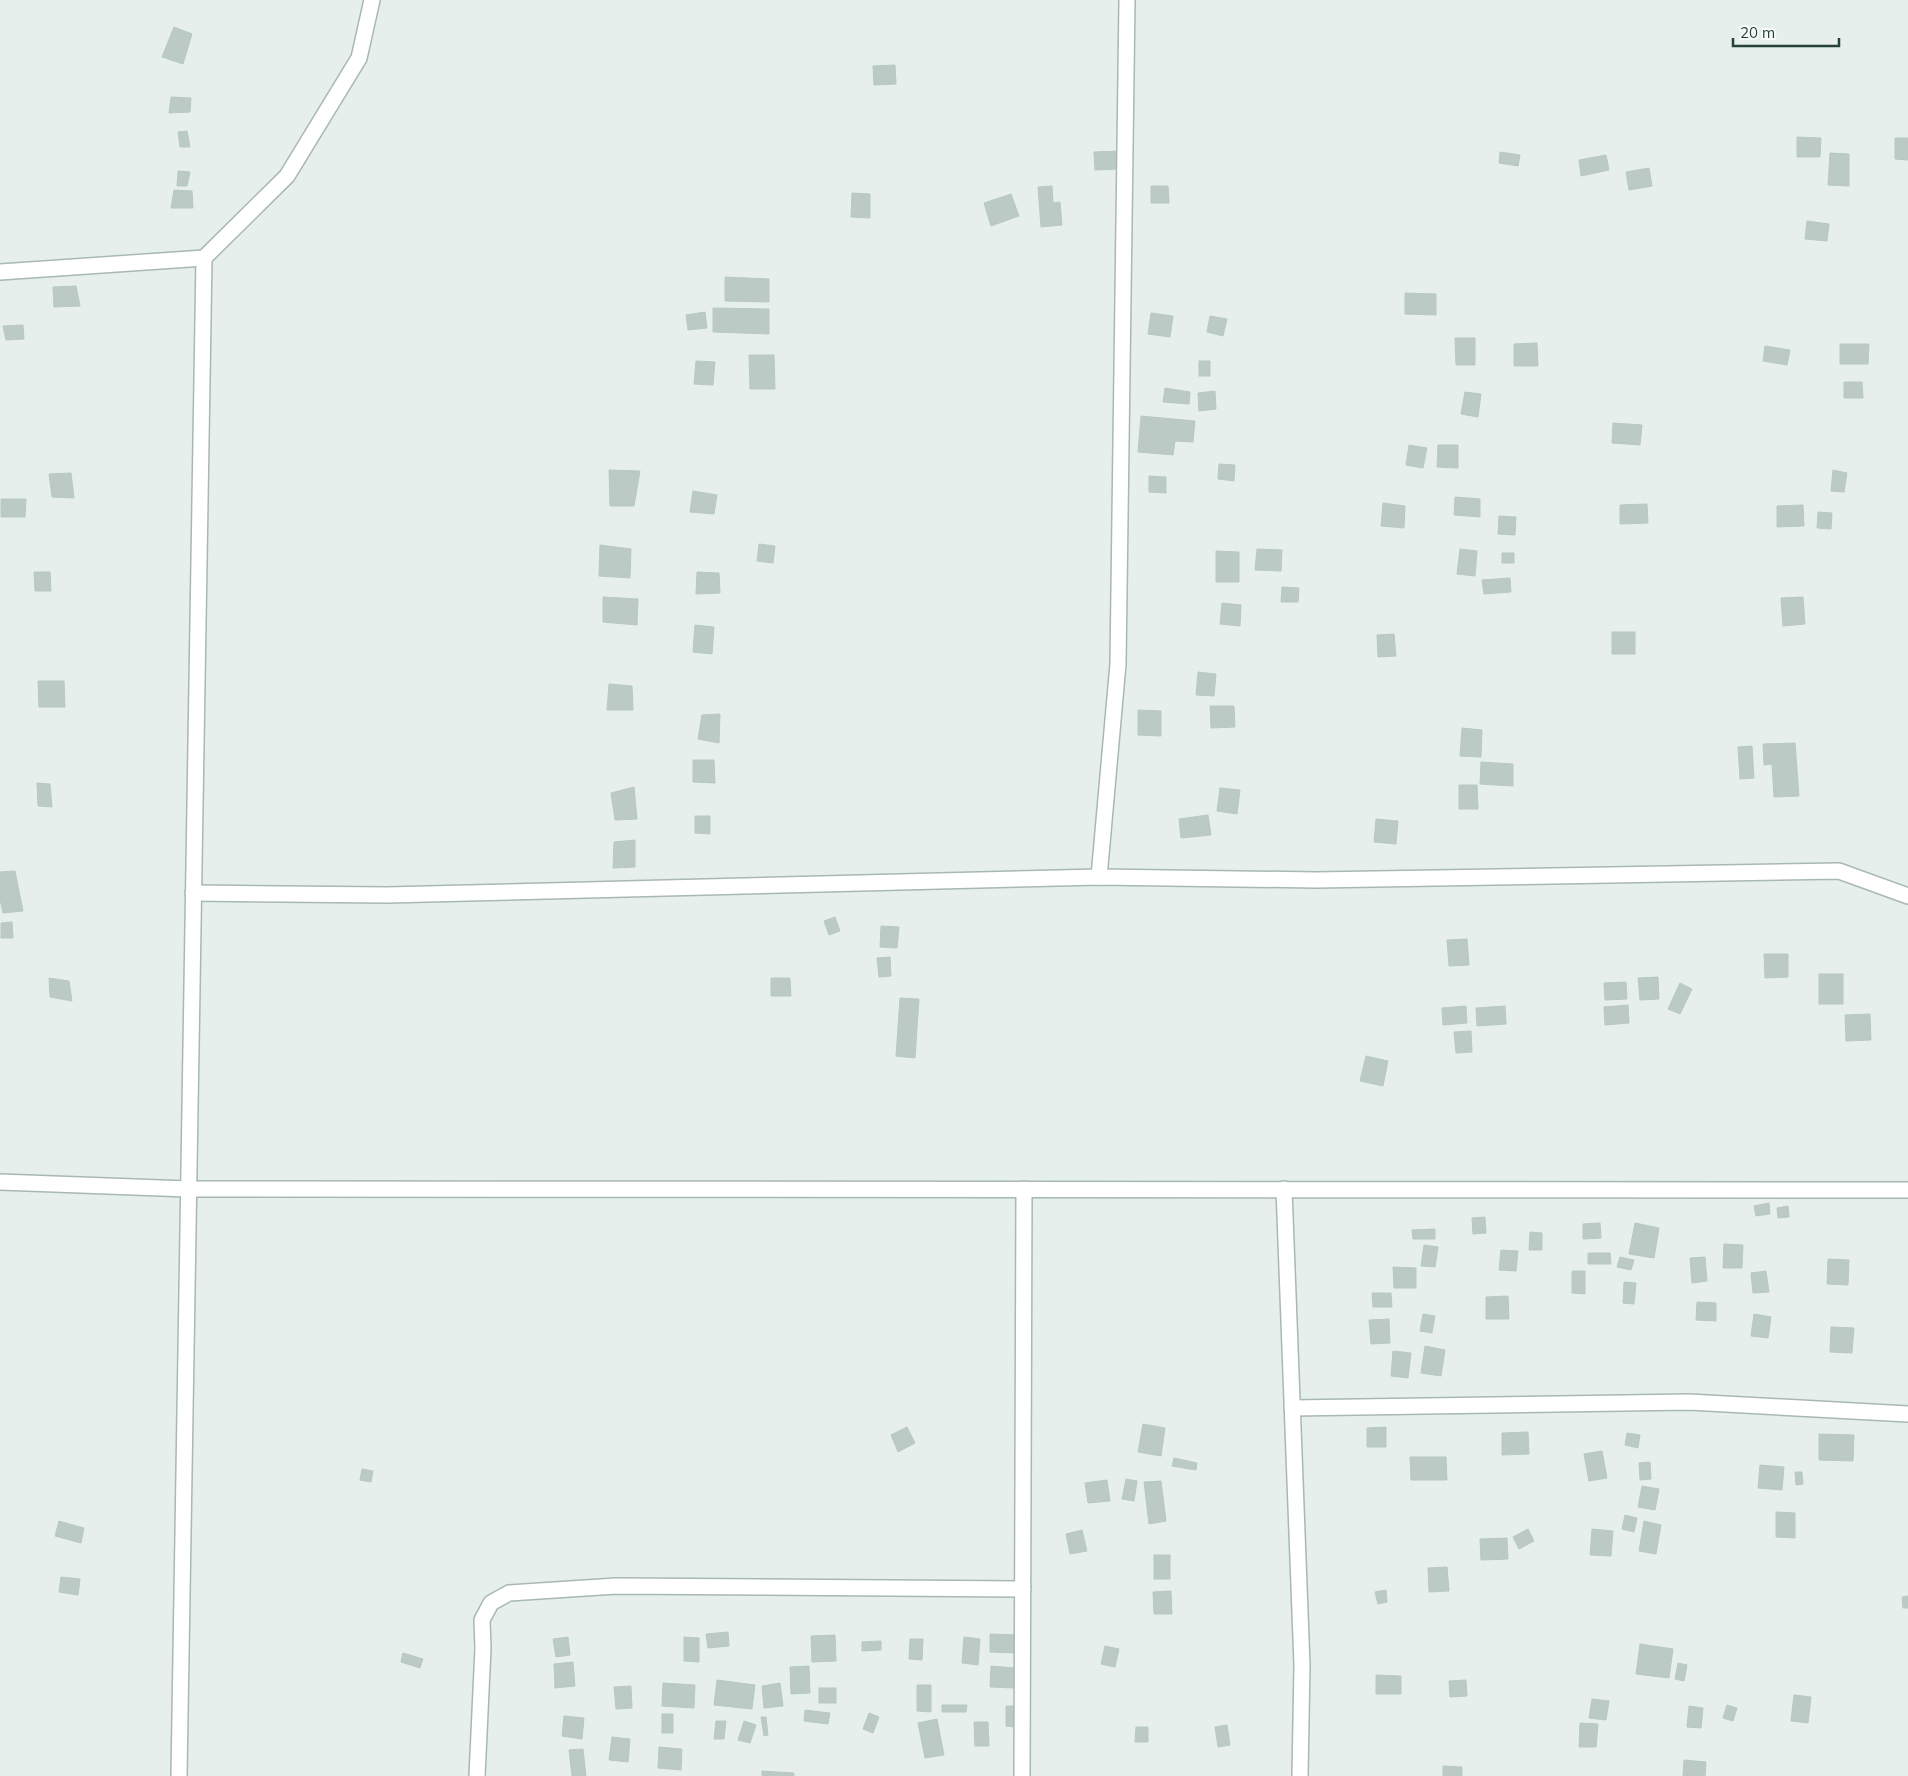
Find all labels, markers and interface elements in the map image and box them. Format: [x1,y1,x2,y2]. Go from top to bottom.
scale bar [1733,15,1839,47]
text: 20 m [1740,23,1775,42]

